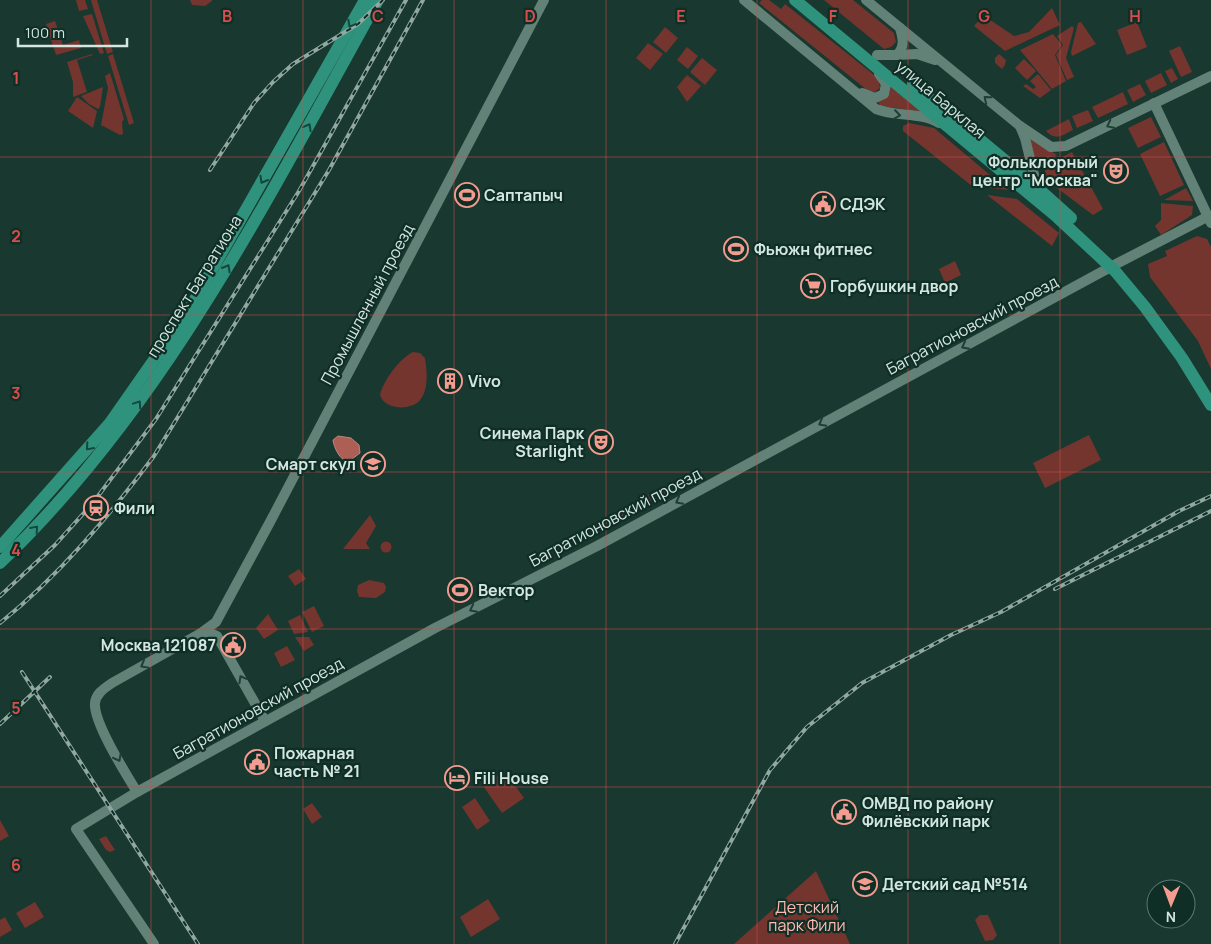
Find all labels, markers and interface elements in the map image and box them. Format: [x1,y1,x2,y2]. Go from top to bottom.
text: B [222,5,232,27]
text: C [372,5,384,27]
text: D [524,5,536,27]
text: E [676,5,686,27]
text: F [829,5,838,27]
text: G [978,5,990,27]
text: H [1129,5,1141,27]
scale bar [18,15,126,47]
one-way arrow [348,19,358,28]
text: 100 m [25,22,65,43]
street label: улица Барклая [891,55,991,143]
text: 1 [12,67,20,89]
one-way arrow [984,97,993,105]
one-way arrow [893,109,902,119]
one-way arrow [1106,118,1115,129]
one-way arrow [301,123,311,132]
place label: Фольклорный центр "Москва" [972,151,1098,191]
theatre icon: Фольклорный центр "Москва" [1103,158,1129,184]
one-way arrow [260,174,270,183]
sports icon: Саптапыч [454,182,480,208]
place label: Саптапыч [484,184,563,206]
public building icon: СДЭК [810,191,836,217]
place label: СДЭК [840,193,886,215]
street label: проспект Багратиона [141,211,247,361]
street label: Промышленный проезд [315,219,419,388]
text: 2 [11,225,21,247]
sports icon: Фьюжн фитнес [723,236,749,262]
place label: Фьюжн фитнес [754,238,873,260]
one-way arrow [220,264,230,273]
street label: Багратионовский проезд [882,270,1062,380]
supermarket icon: Горбушкин двор [800,273,826,299]
place label: Горбушкин двор [830,275,959,297]
one-way arrow [961,340,970,350]
building icon: Vivo [437,368,463,394]
place label: Vivo [468,370,501,392]
text: 3 [11,382,21,404]
one-way arrow [132,400,141,410]
one-way arrow [818,417,827,427]
place label: Синема Парк Starlight [480,422,584,462]
theatre icon: Синема Парк Starlight [588,429,614,455]
one-way arrow [86,442,95,451]
school or university icon: Смарт скул [360,451,386,477]
place label: Смарт скул [266,453,356,475]
street label: Багратионовский проезд [525,462,705,572]
station icon: Фили [83,495,109,521]
one-way arrow [675,495,684,505]
place label: Фили [114,497,155,519]
one-way arrow [29,525,38,534]
text: 4 [11,539,21,561]
sports icon: Вектор [447,577,473,603]
place label: Вектор [478,579,535,601]
one-way arrow [469,603,478,613]
public building icon: Москва 121087 [220,632,246,658]
place label: Москва 121087 [101,634,216,656]
street label: Багратионовский проезд [169,652,347,764]
one-way arrow [141,659,150,669]
one-way arrow [238,675,248,684]
text: 5 [11,697,21,719]
place label: Пожарная часть № 21 [274,742,360,782]
public building icon: Пожарная часть № 21 [244,749,270,775]
one-way arrow [112,753,122,762]
hotel icon: Fili House [444,765,470,791]
place label: Fili House [474,767,549,789]
place label: ОМВД по району Филёвский парк [862,792,993,832]
public building icon: ОМВД по району Филёвский парк [831,799,857,825]
text: 6 [11,854,21,876]
school or university icon: Детский сад №514 [852,871,878,897]
place label: Детский сад №514 [882,873,1028,895]
north arrow [1146,879,1196,929]
park label: Детский парк Фили [768,896,846,936]
text: N [1166,908,1176,927]

